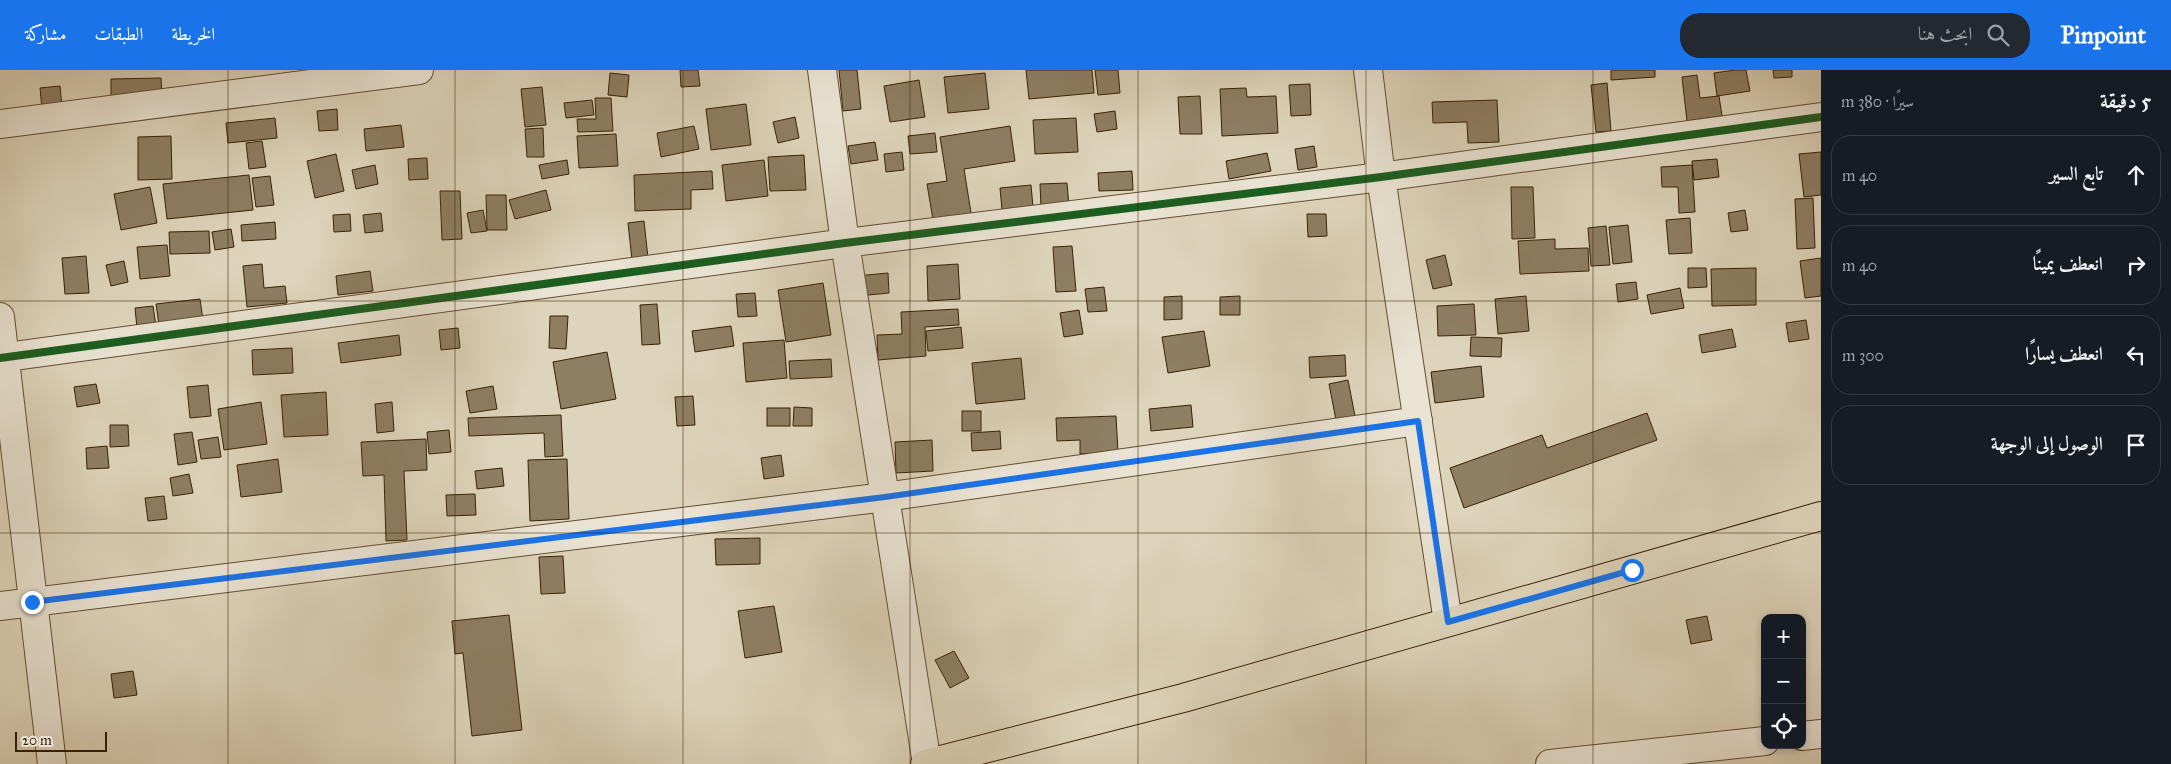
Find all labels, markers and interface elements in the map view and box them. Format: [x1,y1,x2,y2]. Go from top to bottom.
search box [1680,13,2030,58]
text: Pinpoint [2060,20,2146,50]
icon: search [1984,21,2012,49]
text: ابحث هنا [1918,22,1972,45]
text: مشاركة [25,23,66,45]
text: الطبقات [94,23,143,45]
text: الخريطة [171,23,215,45]
text: 5 دقيقة [2100,88,2151,114]
text: سيرًا · 380 m [1841,92,1914,111]
icon: ahead [2122,161,2150,189]
text: تابع السير [2049,162,2103,185]
text: 40 m [1842,166,1877,185]
icon: right [2122,251,2150,279]
text: انعطف يمينًا [2033,252,2103,275]
text: 40 m [1842,256,1877,275]
icon: left [2122,341,2150,369]
text: انعطف يسارًا [2025,342,2103,365]
text: 300 m [1842,346,1884,365]
icon: arrive [2122,431,2150,459]
text: الوصول إلى الوجهة [1991,432,2103,455]
route start [1621,559,1644,582]
route end [21,591,44,614]
map controls [1761,614,1806,749]
button: + [1761,614,1806,659]
button: − [1761,659,1806,704]
button: locate [1761,704,1806,749]
scale bar [15,729,108,752]
text: 20 m [22,732,52,749]

